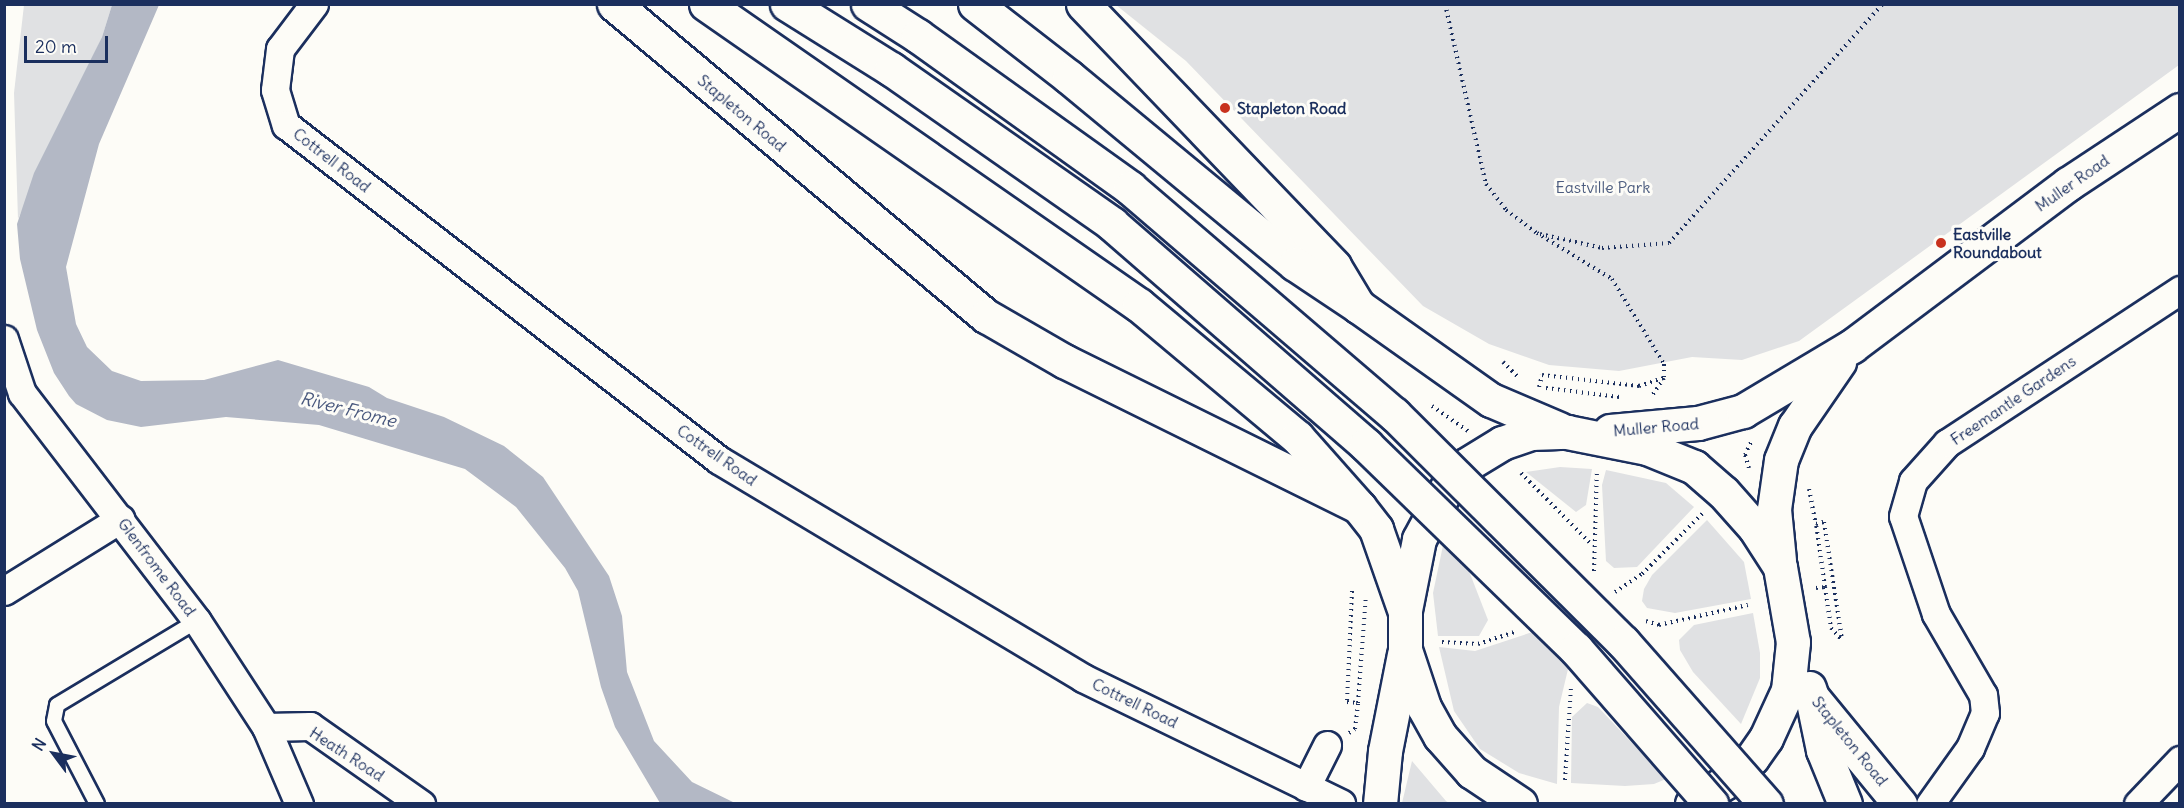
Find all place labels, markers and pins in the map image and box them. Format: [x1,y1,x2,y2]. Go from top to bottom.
place label: Stapleton Road [1237,98,1346,118]
marker: Stapleton Road [1218,101,1232,115]
place label: Eastville Roundabout [1953,224,2042,262]
marker: Eastville Roundabout [1934,236,1948,250]

